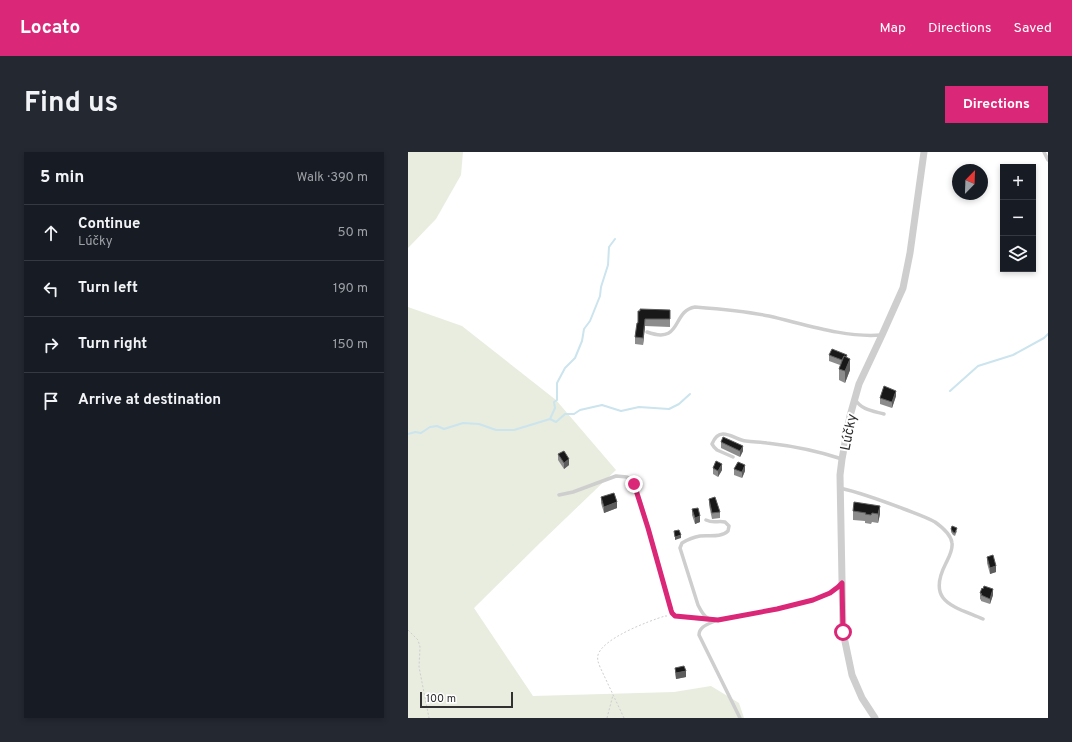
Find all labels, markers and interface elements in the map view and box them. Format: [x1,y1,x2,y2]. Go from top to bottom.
text: Locato [20,16,80,40]
text: Map [880,20,906,37]
text: Directions [928,20,992,37]
text: Saved [1014,20,1052,37]
text: Find us [24,86,118,122]
button: Directions [945,86,1048,123]
north arrow [952,164,988,200]
map controls [1000,164,1036,272]
button: + [1000,164,1036,200]
text: 5 min [40,167,84,189]
text: Walk · 390 m [297,170,368,186]
button: − [1000,200,1036,236]
text: Continue [78,215,140,234]
icon: ahead [40,222,62,244]
text: 50 m [338,225,368,241]
text: Lúčky [78,234,113,250]
button: layers [1000,236,1036,272]
icon: left [40,278,62,300]
text: Turn left [78,279,138,298]
text: 190 m [333,281,368,297]
icon: right [40,334,62,356]
text: Turn right [78,335,147,354]
text: 150 m [333,337,368,353]
icon: arrive [40,390,62,412]
text: Arrive at destination [78,391,221,410]
street label: Lúčky [838,412,861,452]
route end [625,475,643,493]
route start [834,623,852,641]
scale bar [420,690,513,709]
text: 100 m [426,692,456,706]

